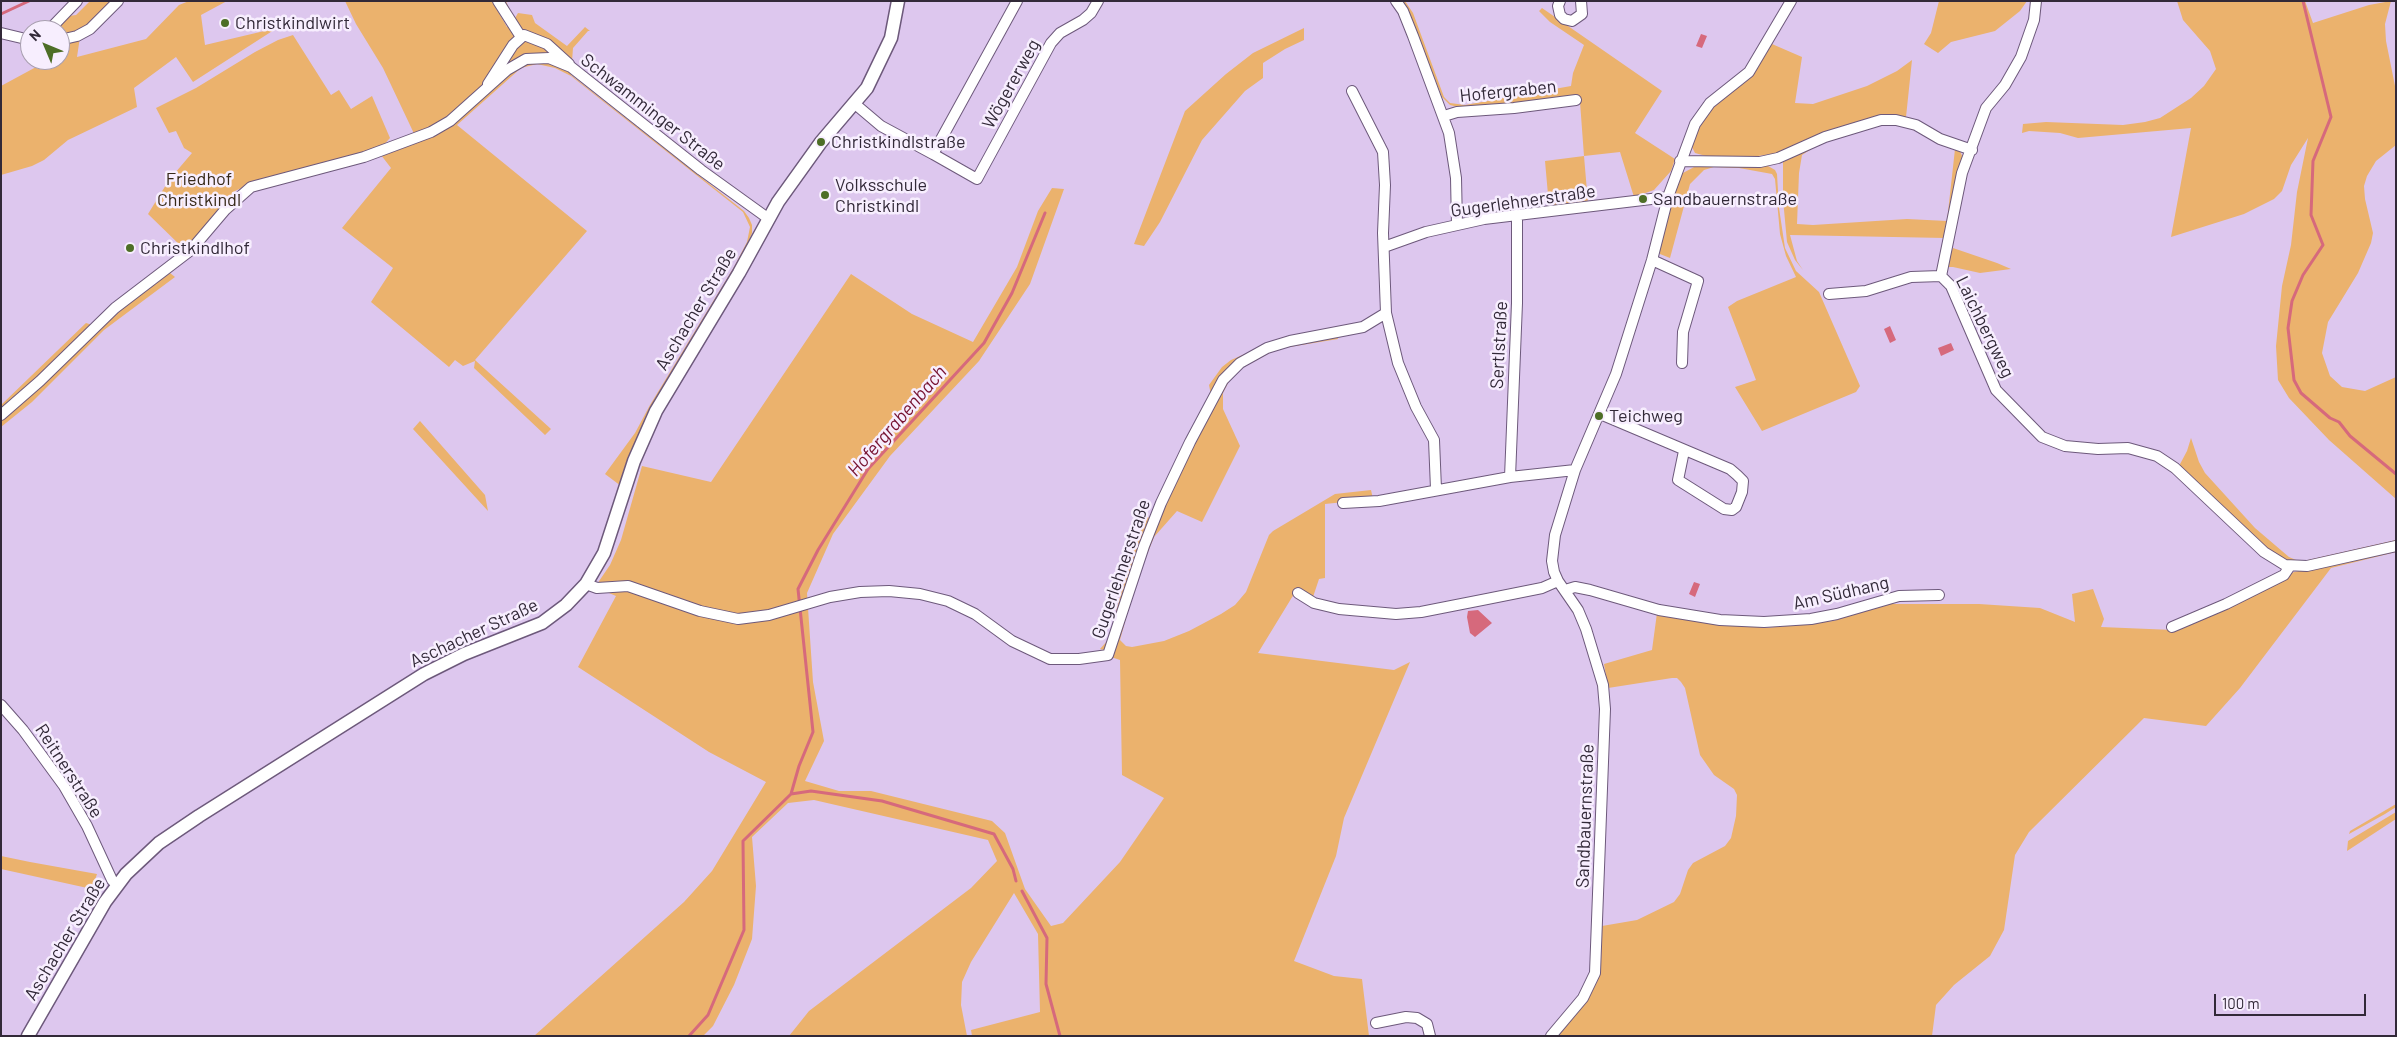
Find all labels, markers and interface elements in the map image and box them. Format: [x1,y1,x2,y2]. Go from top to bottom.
place label: Christkindlwirt [235,12,350,34]
marker: Christkindlwirt [219,17,231,29]
north arrow [20,20,70,70]
text: N [25,25,44,44]
street label: Wögererweg [978,36,1044,132]
street label: Schwamminger Straße [577,49,729,175]
street label: Hofergraben [1458,75,1558,107]
place label: Christkindlstraße [831,131,966,153]
marker: Christkindlstraße [815,136,827,148]
park label: Friedhof Christkindl [157,168,241,210]
place label: Volksschule Christkindl [835,174,927,216]
street label: Gugerlehnerstraße [1449,180,1597,222]
place label: Sandbauernstraße [1653,188,1797,210]
marker: Volksschule Christkindl [819,189,831,201]
marker: Sandbauernstraße [1637,193,1649,205]
place label: Christkindlhof [140,237,250,259]
marker: Christkindlhof [124,242,136,254]
street label: Aschacher Straße [651,244,741,374]
street label: Laichbergweg [1951,273,2019,381]
street label: Sertlstraße [1486,300,1512,390]
water label: Hofergrabenbach [843,361,951,481]
place label: Teichweg [1609,405,1683,427]
marker: Teichweg [1593,410,1605,422]
street label: Gugerlehnerstraße [1087,496,1155,642]
street label: Am Südhang [1791,571,1891,615]
street label: Aschacher Straße [406,594,542,672]
street label: Reitnerstraße [31,720,107,822]
street label: Sandbauernstraße [1572,744,1598,888]
street label: Aschacher Straße [20,874,110,1004]
scale bar [2217,984,2370,1016]
text: 100 m [2222,994,2260,1012]

